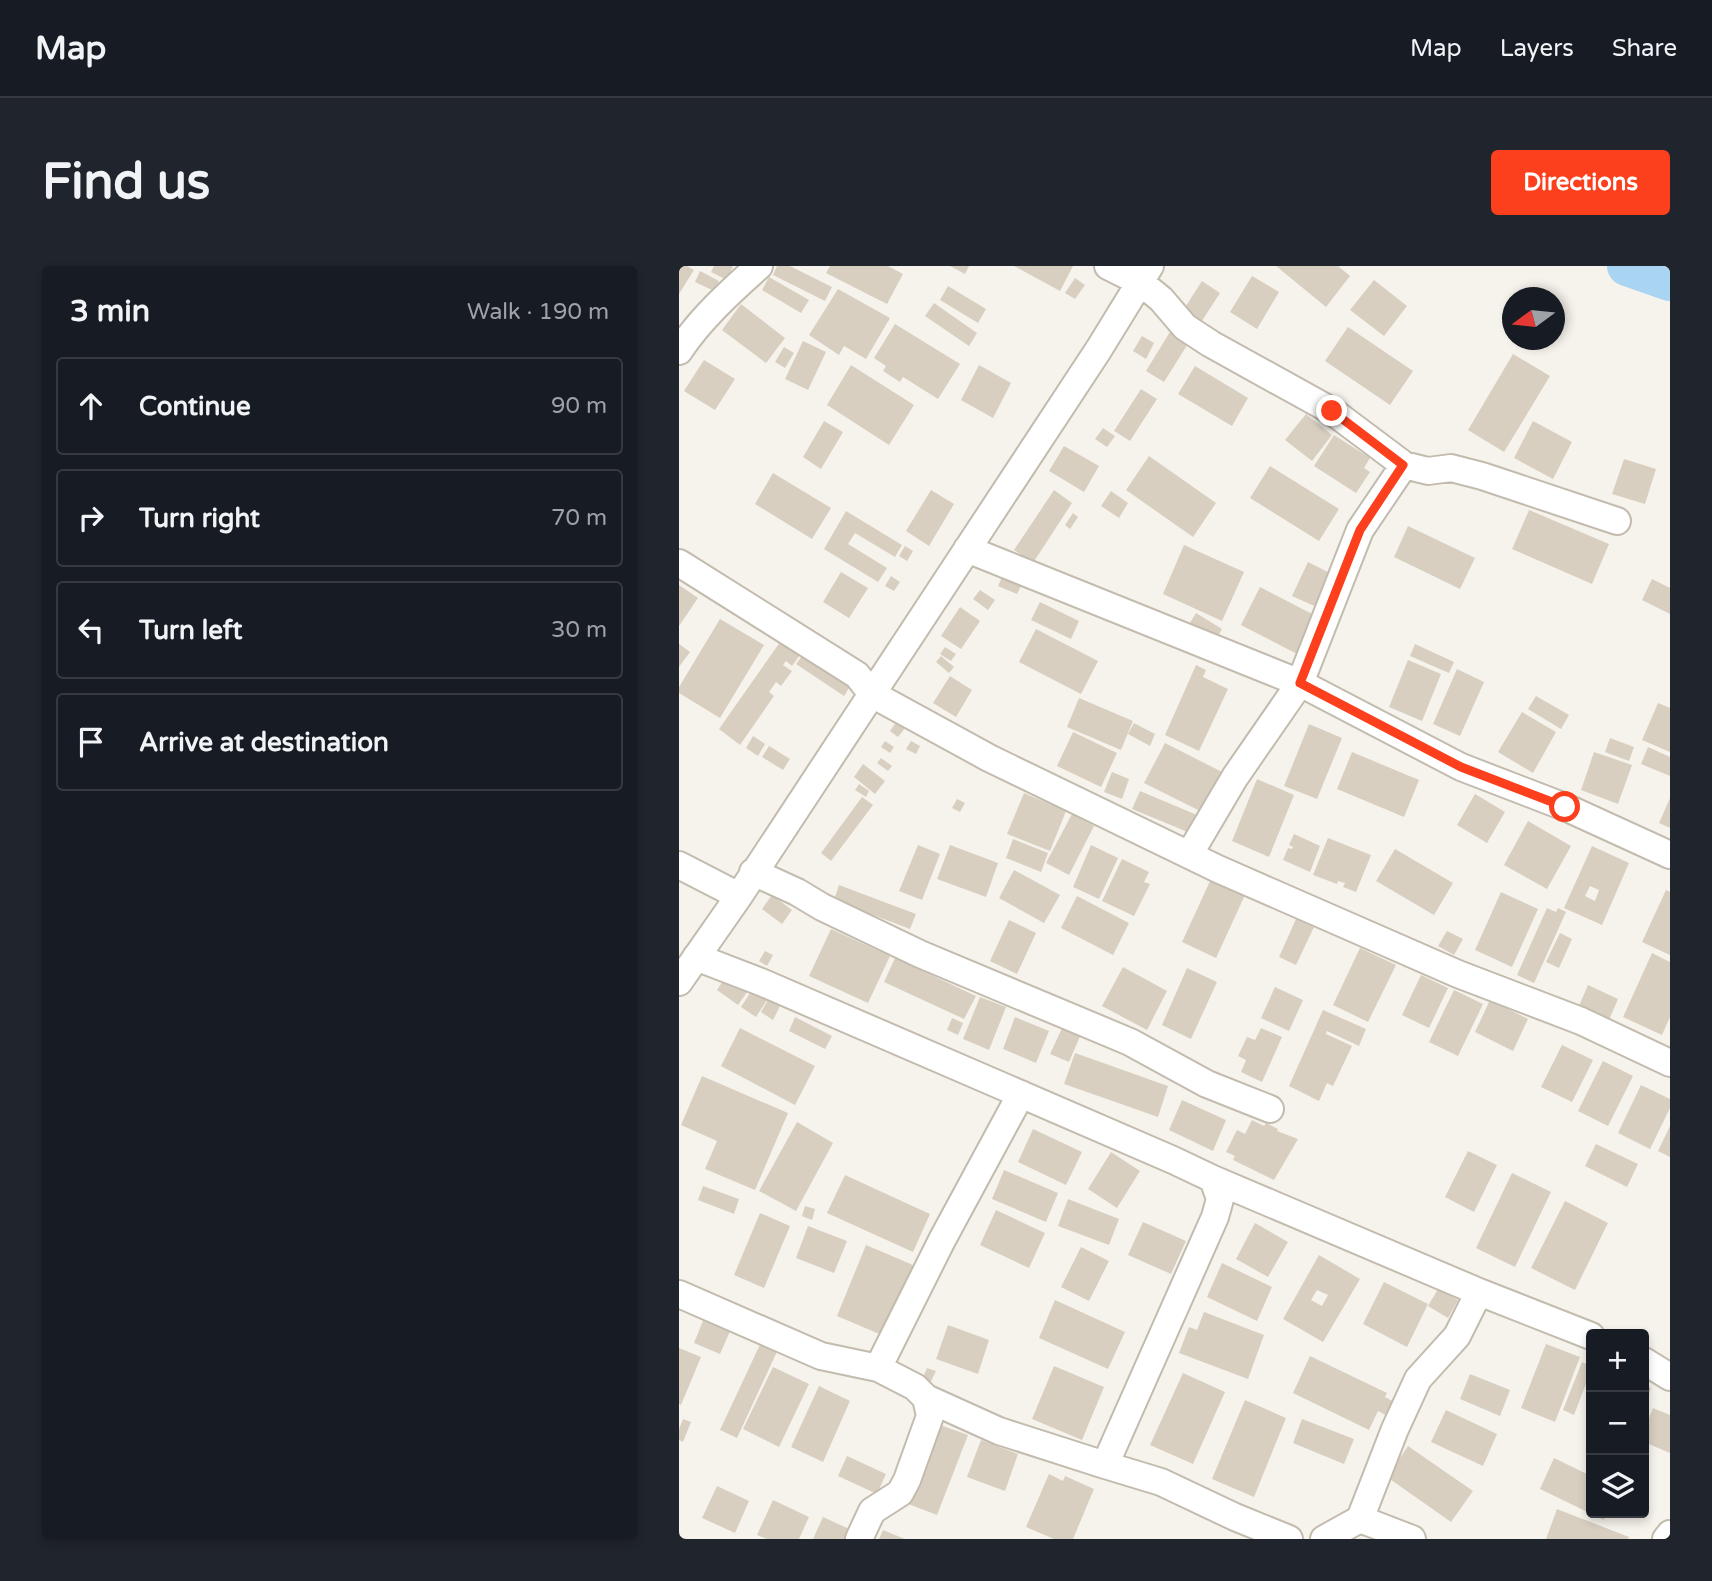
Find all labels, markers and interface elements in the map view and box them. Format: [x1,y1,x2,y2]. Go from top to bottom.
text: Map [35,29,106,68]
text: Map [1410,34,1462,63]
text: Layers [1500,34,1574,63]
text: Share [1612,34,1677,63]
button: Directions [1491,150,1670,215]
text: Find us [42,153,210,212]
north arrow [1502,287,1565,350]
text: 3 min [70,293,150,330]
text: Walk · 190 m [467,298,609,326]
icon: ahead [72,387,110,425]
text: Continue [139,391,251,422]
text: 90 m [551,392,607,420]
route end [1316,395,1347,426]
icon: right [72,499,110,537]
text: Turn right [139,503,260,534]
text: 70 m [551,504,607,532]
icon: left [72,611,110,649]
text: Turn left [139,615,242,646]
text: 30 m [551,616,607,644]
icon: arrive [72,723,110,761]
text: Arrive at destination [139,727,389,758]
route start [1549,791,1580,822]
map controls [1586,1329,1649,1518]
button: + [1586,1329,1649,1392]
button: − [1586,1392,1649,1455]
button: layers [1586,1455,1649,1518]

